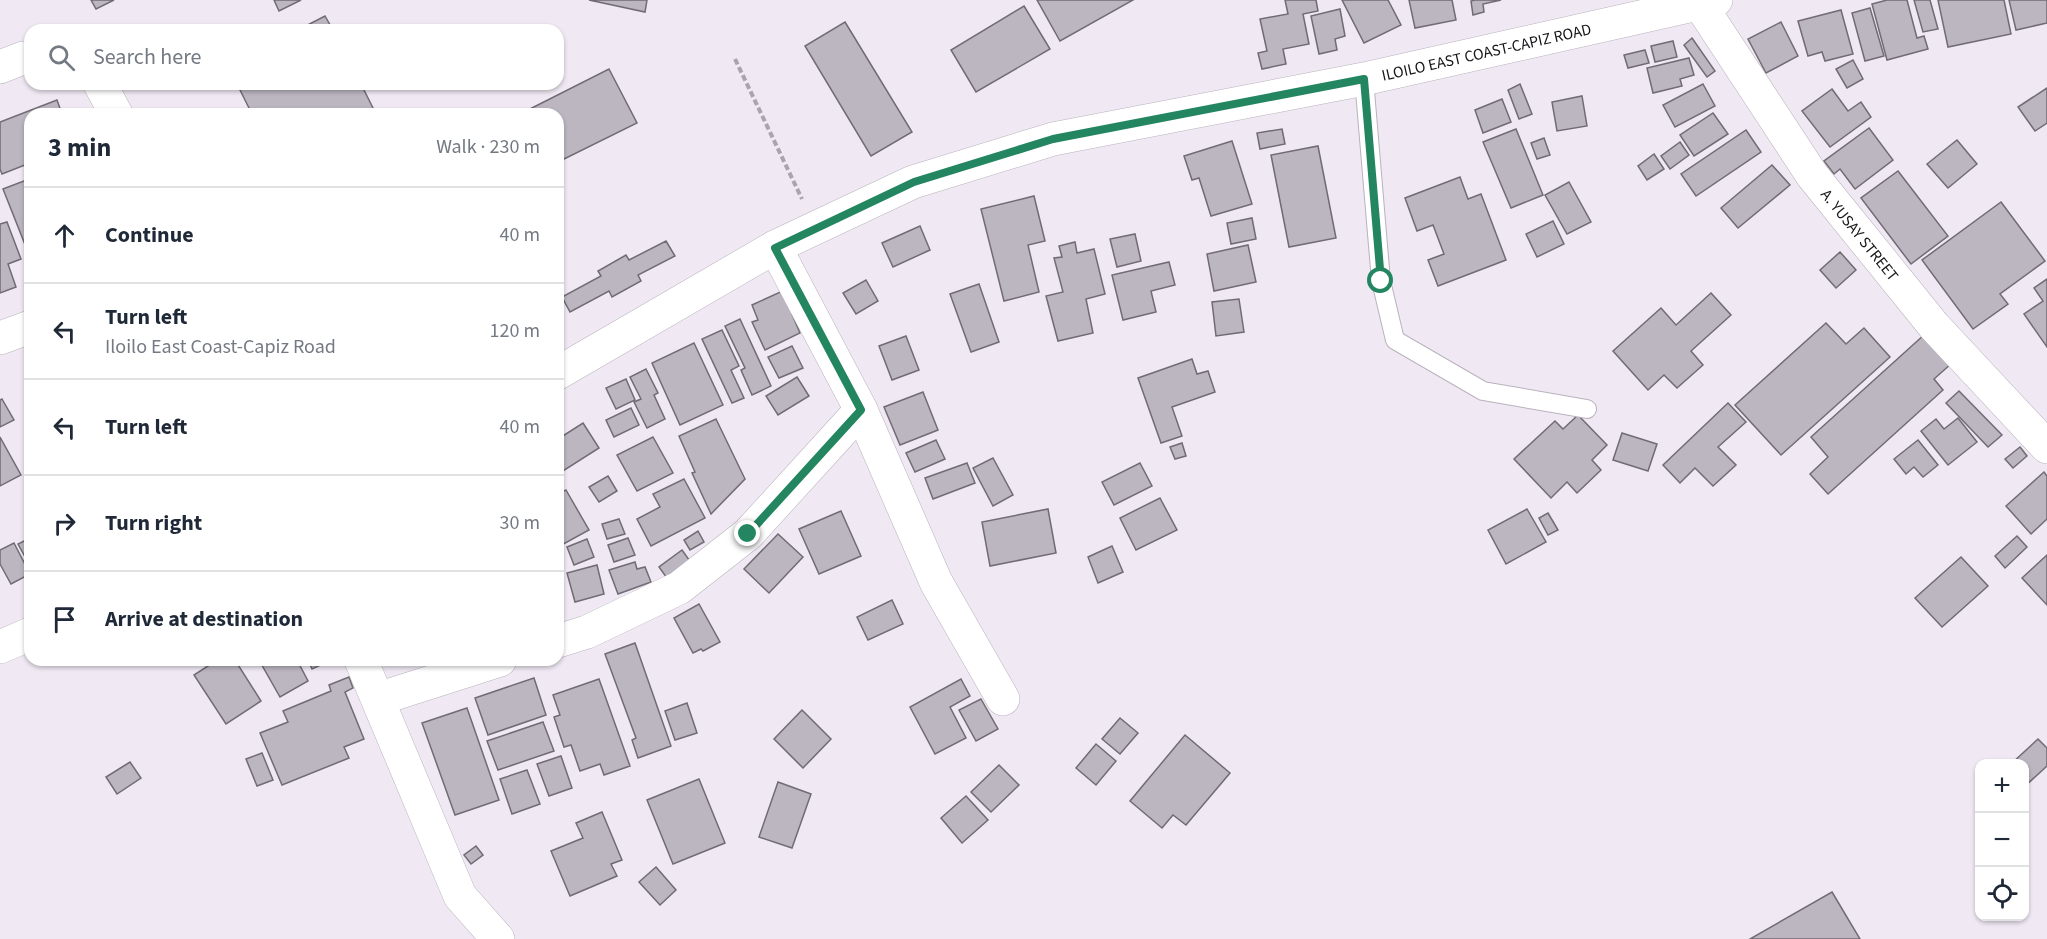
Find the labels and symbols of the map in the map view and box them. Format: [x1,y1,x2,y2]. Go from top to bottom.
street label: ILOILO EAST COAST-CAPIZ ROAD [1380,18,1594,87]
street label: A. YUSAY STREET [1815,184,1904,286]
route start [1367,267,1393,293]
route end [734,520,760,546]

